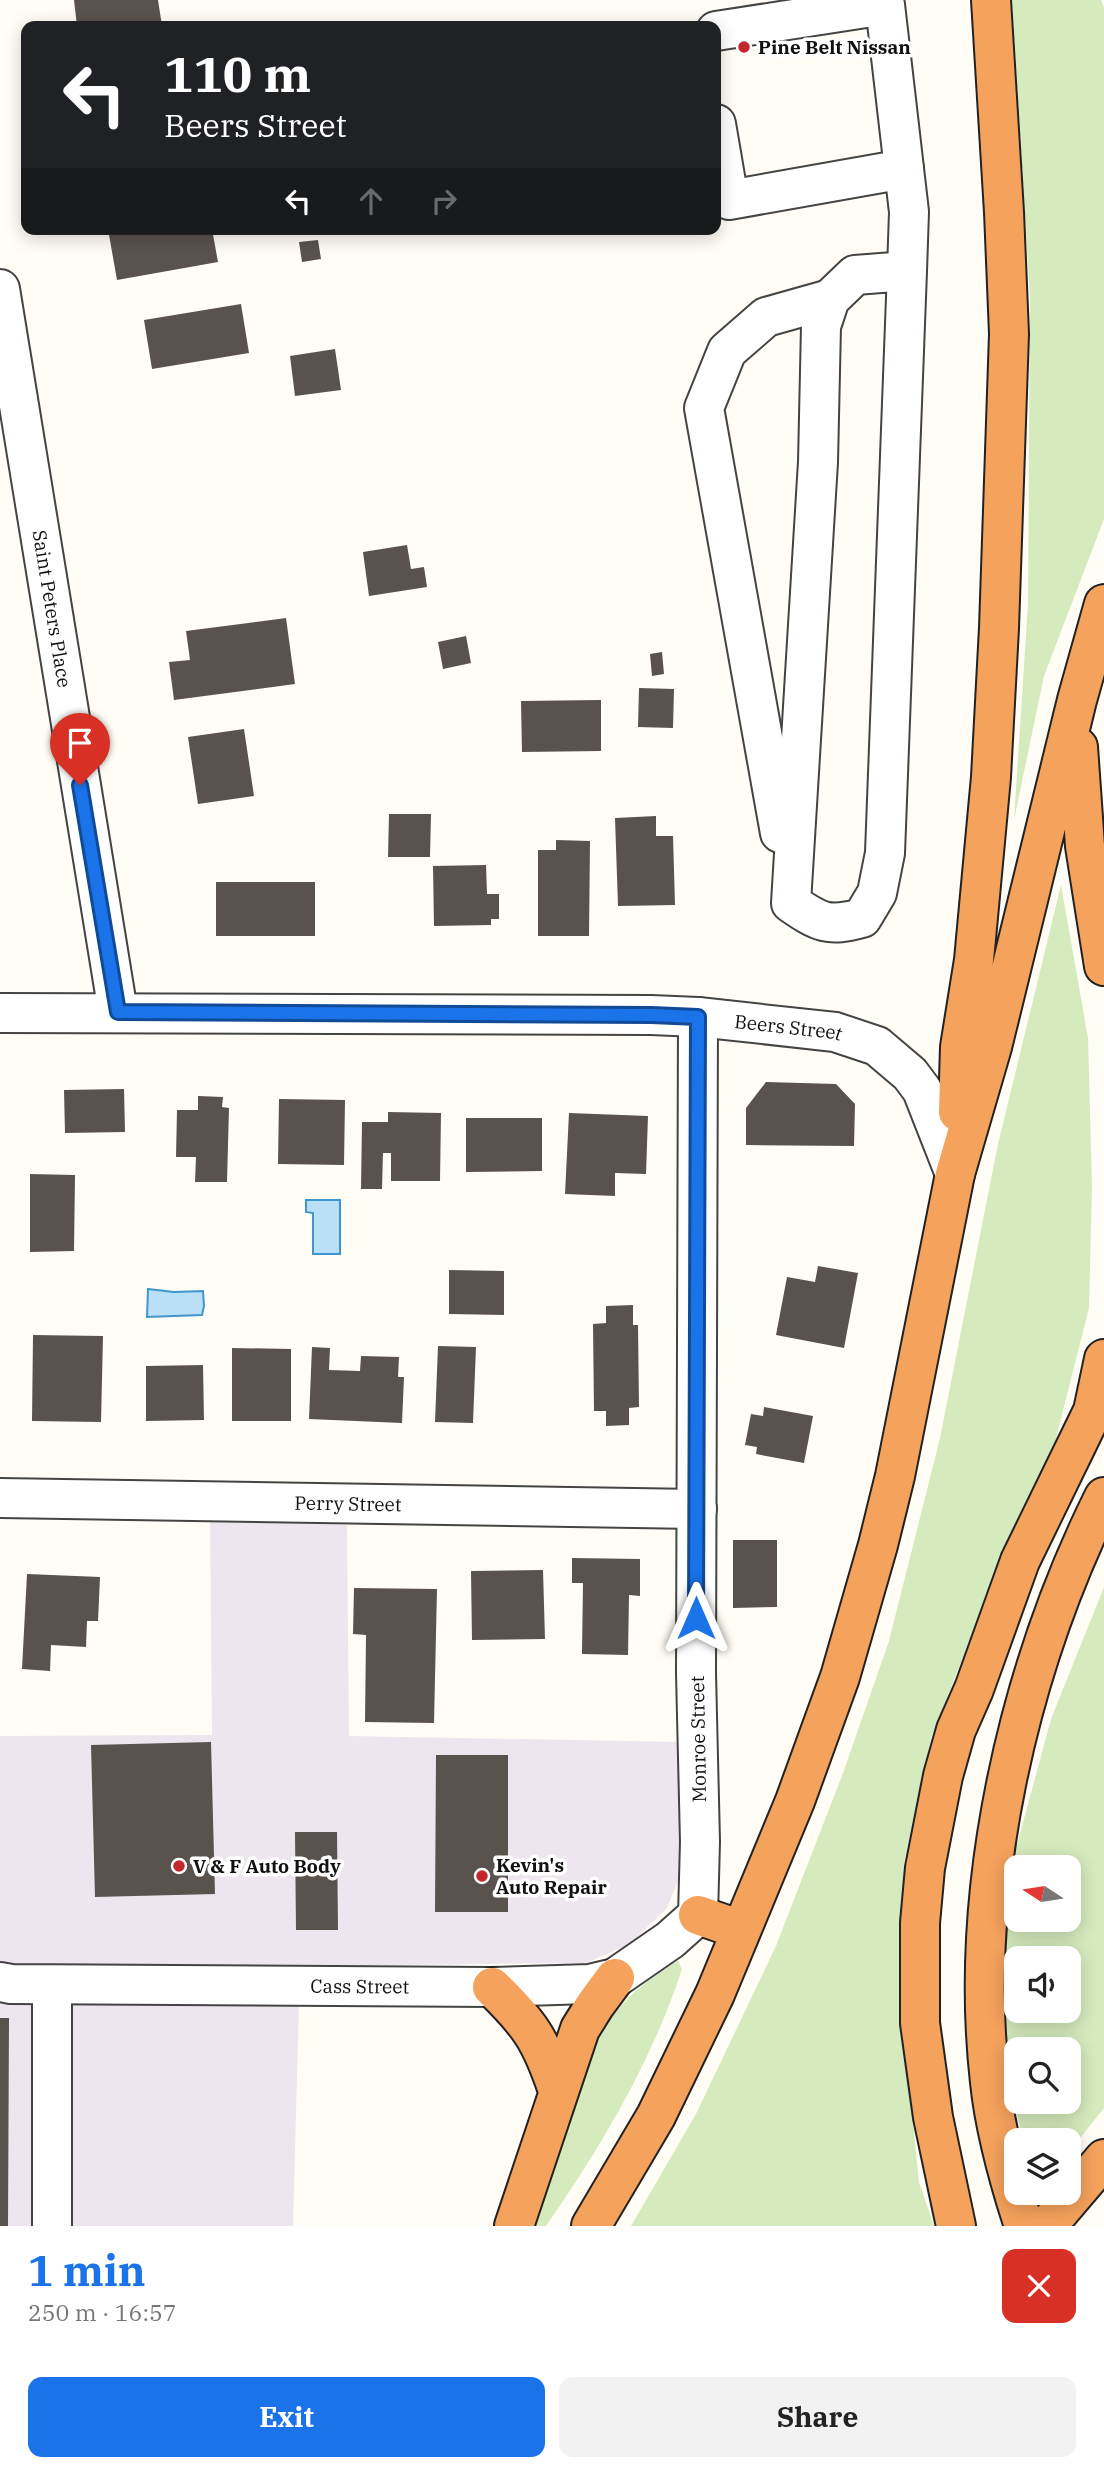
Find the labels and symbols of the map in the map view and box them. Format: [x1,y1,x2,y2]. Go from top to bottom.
place label: Pine Belt Nissan [758,35,911,59]
marker: Pine Belt Nissan [736,39,752,55]
street label: Saint Peters Place [28,528,77,689]
pin [50,713,110,785]
street label: Beers Street [733,1009,846,1046]
street label: Perry Street [294,1491,402,1516]
position arrow [659,1581,733,1655]
street label: Monroe Street [685,1675,711,1803]
place label: Kevin's Auto Repair [496,1853,607,1899]
place label: V & F Auto Body [193,1854,341,1878]
north arrow [1004,1855,1082,1932]
marker: V & F Auto Body [171,1858,187,1874]
marker: Kevin's Auto Repair [474,1868,490,1884]
street label: Cass Street [310,1974,410,1998]

